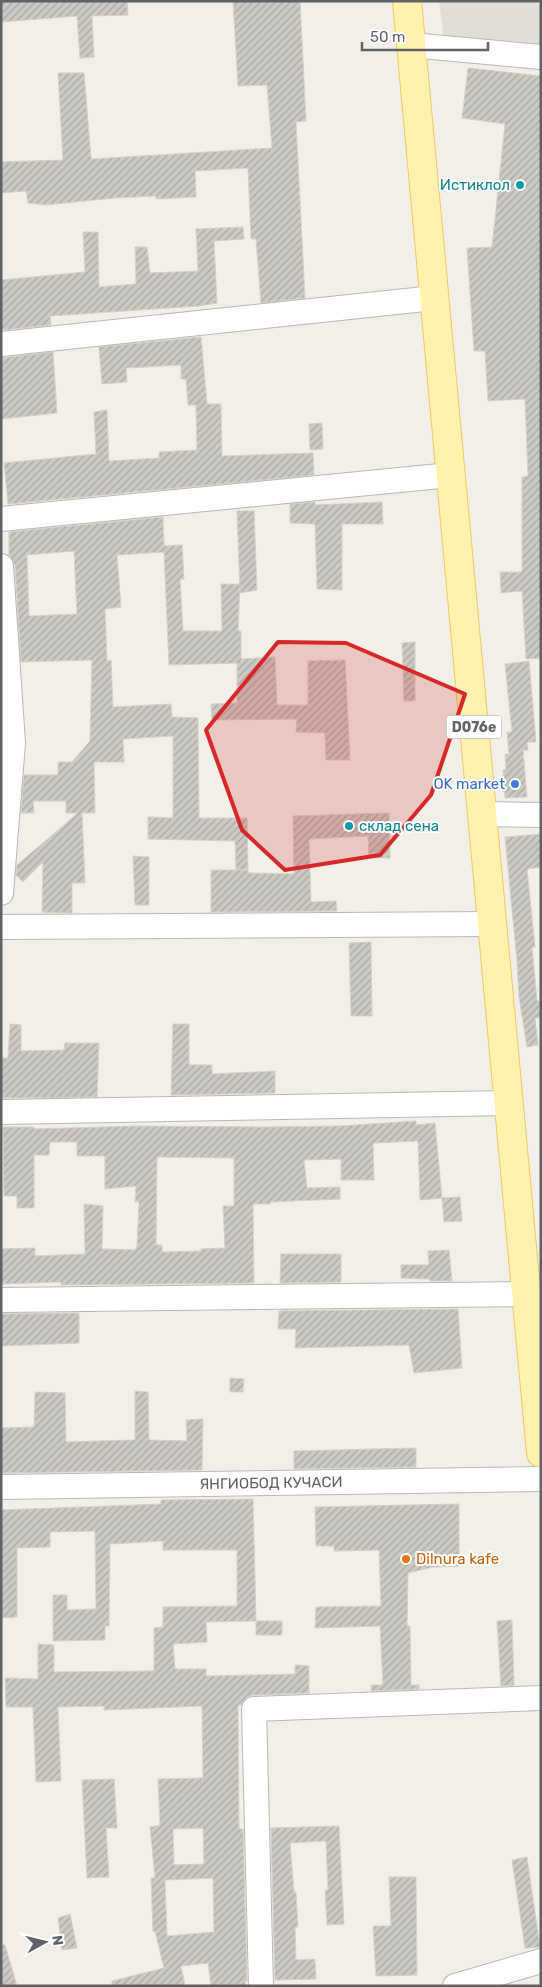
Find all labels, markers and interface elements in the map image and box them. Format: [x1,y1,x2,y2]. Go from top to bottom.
scale bar [362,20,488,52]
text: 50 m [370,28,405,46]
place label: Истиклол [440,176,510,194]
marker: Истиклол [514,179,526,191]
road number: D076e [446,716,502,739]
place label: OK market [433,775,505,793]
marker: OK market [509,778,521,790]
place label: склад сена [359,817,439,835]
marker: склад сена [343,820,355,832]
street label: ЯНГИОБОД КУЧАСИ [199,1473,343,1493]
place label: Dilnura kafe [416,1550,499,1568]
marker: Dilnura kafe [400,1553,412,1565]
north arrow [20,1917,70,1967]
text: N [48,1934,66,1946]

